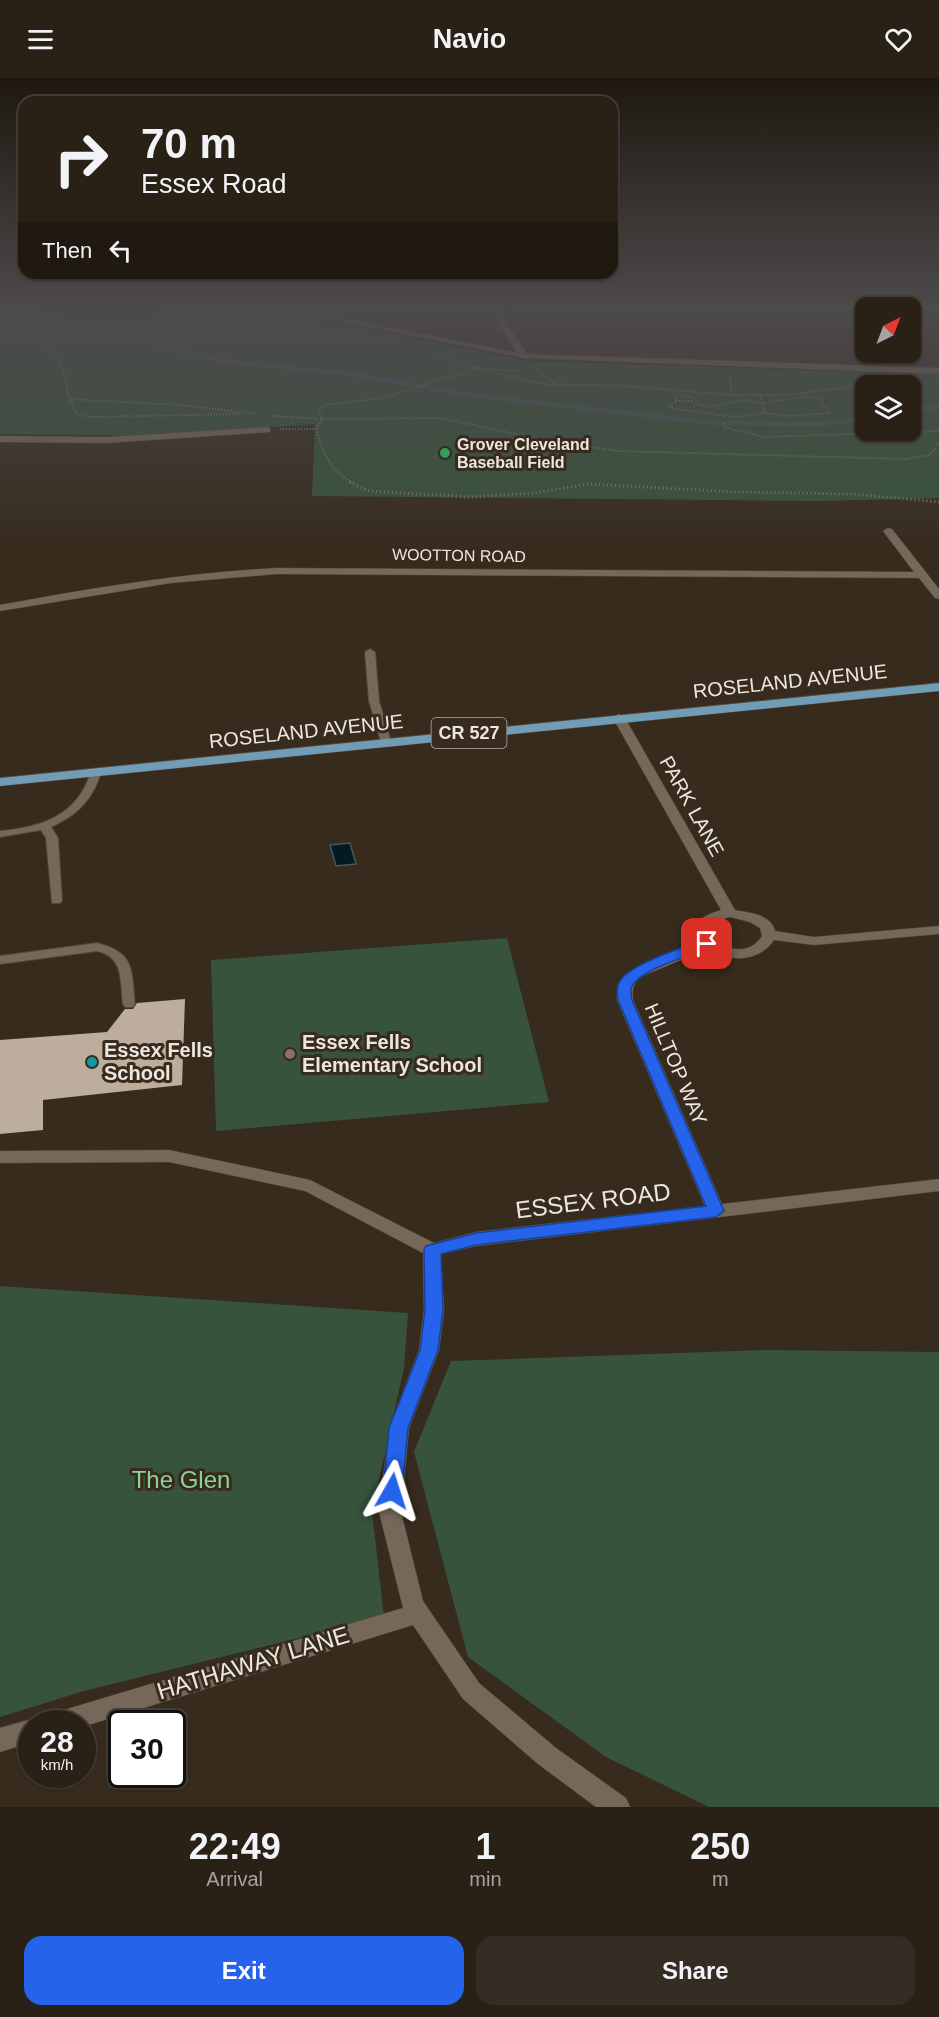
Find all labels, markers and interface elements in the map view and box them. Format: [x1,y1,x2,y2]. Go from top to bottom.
icon: menu [24,23,57,56]
icon: heart [882,23,915,56]
text: Navio [433,24,506,54]
icon: right [42,120,120,198]
text: 70 m [141,120,237,167]
text: Essex Road [141,169,287,199]
icon: left [104,234,137,267]
text: Then [42,238,92,263]
north arrow [855,297,921,363]
map controls [855,297,921,441]
button: layers [855,375,921,441]
place label: Grover Cleveland Baseball Field [457,436,590,471]
marker: Grover Cleveland Baseball Field [438,446,452,460]
street label: WOOTTON ROAD [392,546,526,565]
street label: ROSELAND AVENUE [692,660,888,702]
street label: ROSELAND AVENUE [208,710,404,752]
road number: CR 527 [432,718,506,748]
street label: PARK LANE [656,752,728,860]
pin [681,918,732,969]
icon: arrive [690,927,723,960]
street label: HILLTOP WAY [640,1000,712,1128]
place label: Essex Fells Elementary School [302,1031,482,1076]
place label: Essex Fells School [104,1039,213,1084]
marker: Essex Fells Elementary School [283,1047,297,1061]
marker: Essex Fells School [85,1055,99,1069]
street label: ESSEX ROAD [514,1178,672,1223]
position arrow [360,1459,424,1523]
park label: The Glen [132,1466,230,1493]
street label: HATHAWAY LANE [153,1620,352,1705]
speed limit sign: 30 [108,1710,186,1788]
text: 28 [40,1725,74,1758]
text: km/h [41,1756,73,1773]
text: 22:49 [189,1826,281,1867]
text: 1 [475,1826,495,1867]
text: 250 [690,1826,750,1867]
text: Arrival [206,1868,263,1890]
text: min [469,1868,502,1890]
text: m [712,1868,729,1890]
button: Exit [24,1936,464,2005]
button: Share [476,1936,915,2005]

